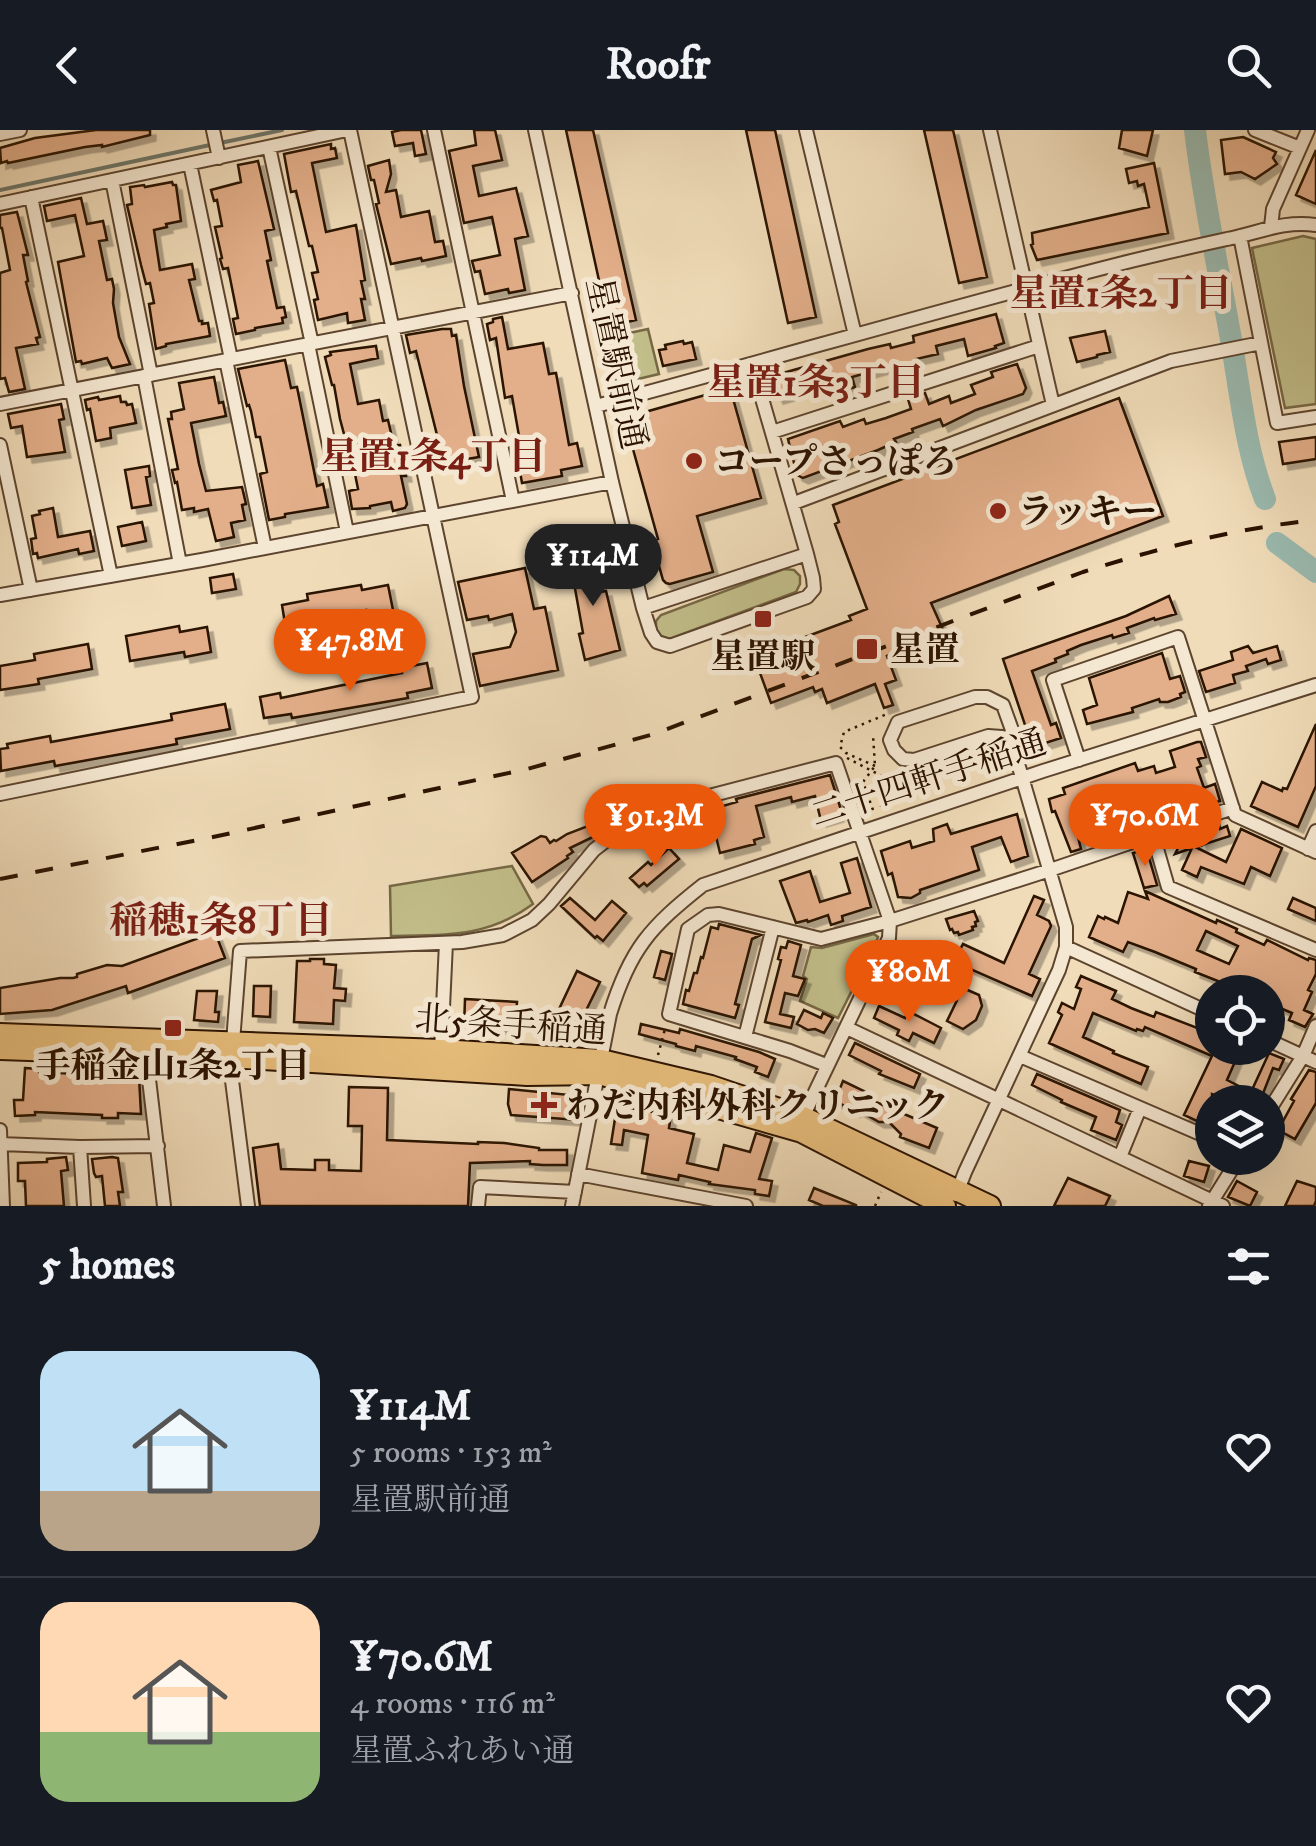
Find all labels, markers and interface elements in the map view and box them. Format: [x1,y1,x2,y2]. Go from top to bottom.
text: Roofr [606,37,710,93]
icon: back [40,38,95,93]
icon: search [1221,38,1276,93]
district label: 星置1条2丁目 [1010,271,1232,319]
street label: 星置駅前通 [575,273,655,454]
district label: 星置1条3丁目 [707,360,925,408]
district label: 星置1条4丁目 [320,434,546,482]
place label: コープさっぽろ [714,441,957,485]
marker: コープさっぽろ [683,450,705,472]
place label: ラッキー [1018,491,1157,535]
marker: ラッキー [987,500,1009,522]
pin: ¥114M [523,524,663,609]
text: ¥114M [547,536,639,576]
marker: 星置駅 [752,608,774,630]
pin: ¥47.8M [269,609,431,694]
text: ¥47.8M [296,621,404,661]
place label: 星置 [890,629,960,673]
place label: 星置駅 [710,636,816,680]
marker: 星置 [854,636,880,662]
street label: 二十四軒手稲通 [805,721,1052,839]
pin: ¥91.3M [574,784,736,869]
pin: ¥70.6M [1064,784,1226,869]
text: ¥91.3M [606,796,704,836]
text: ¥70.6M [1090,796,1200,836]
district label: 稲穂1条8丁目 [110,898,332,946]
pin: ¥80M [850,940,968,1025]
text: ¥80M [867,952,951,992]
map controls [1195,975,1285,1175]
button: locate [1195,975,1285,1065]
street label: 北5条手稲通 [413,997,608,1055]
marker: 手稲金山1条2丁目 [162,1017,184,1039]
place label: 手稲金山1条2丁目 [35,1045,311,1089]
place label: わだ内科外科クリニック [566,1085,949,1129]
button: layers [1195,1085,1285,1175]
marker: わだ内科外科クリニック [531,1092,557,1118]
icon: filters [1221,1239,1276,1294]
text: 5 homes [40,1240,175,1292]
text: ¥114M [350,1381,472,1433]
icon: home [120,1391,240,1511]
icon: heart [1221,1424,1276,1479]
text: 5 rooms · 153 m² [350,1433,552,1473]
text: 星置駅前通 [350,1481,510,1521]
text: ¥70.6M [350,1632,493,1684]
icon: home [120,1642,240,1762]
icon: heart [1221,1675,1276,1730]
text: 4 rooms · 116 m² [350,1684,555,1724]
text: 星置ふれあい通 [350,1732,574,1772]

